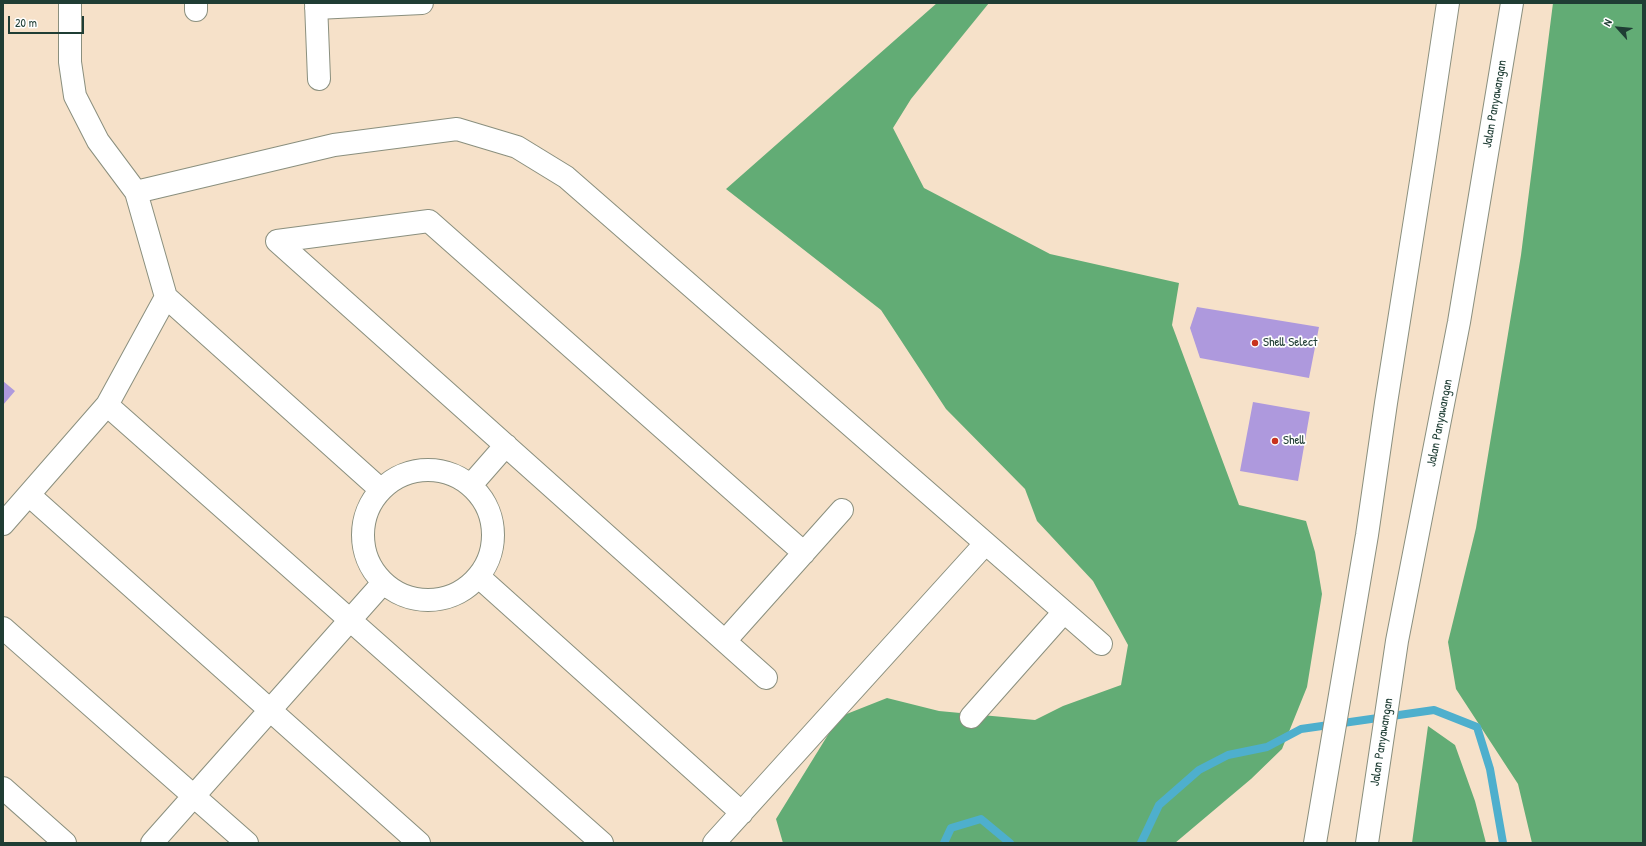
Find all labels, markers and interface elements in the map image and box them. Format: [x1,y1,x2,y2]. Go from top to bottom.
scale bar [10,8,86,34]
north arrow [1598,8,1638,48]
text: 20 m [15,14,37,31]
text: N [1600,17,1615,28]
street label: Jalan Panyawangan [1480,59,1510,149]
place label: Shell Select [1263,335,1317,351]
marker: Shell Select [1250,338,1260,348]
street label: Jalan Panyawangan [1424,378,1456,468]
place label: Shell [1283,433,1305,449]
marker: Shell [1270,436,1280,446]
street label: Jalan Panyawangan [1367,697,1397,787]

